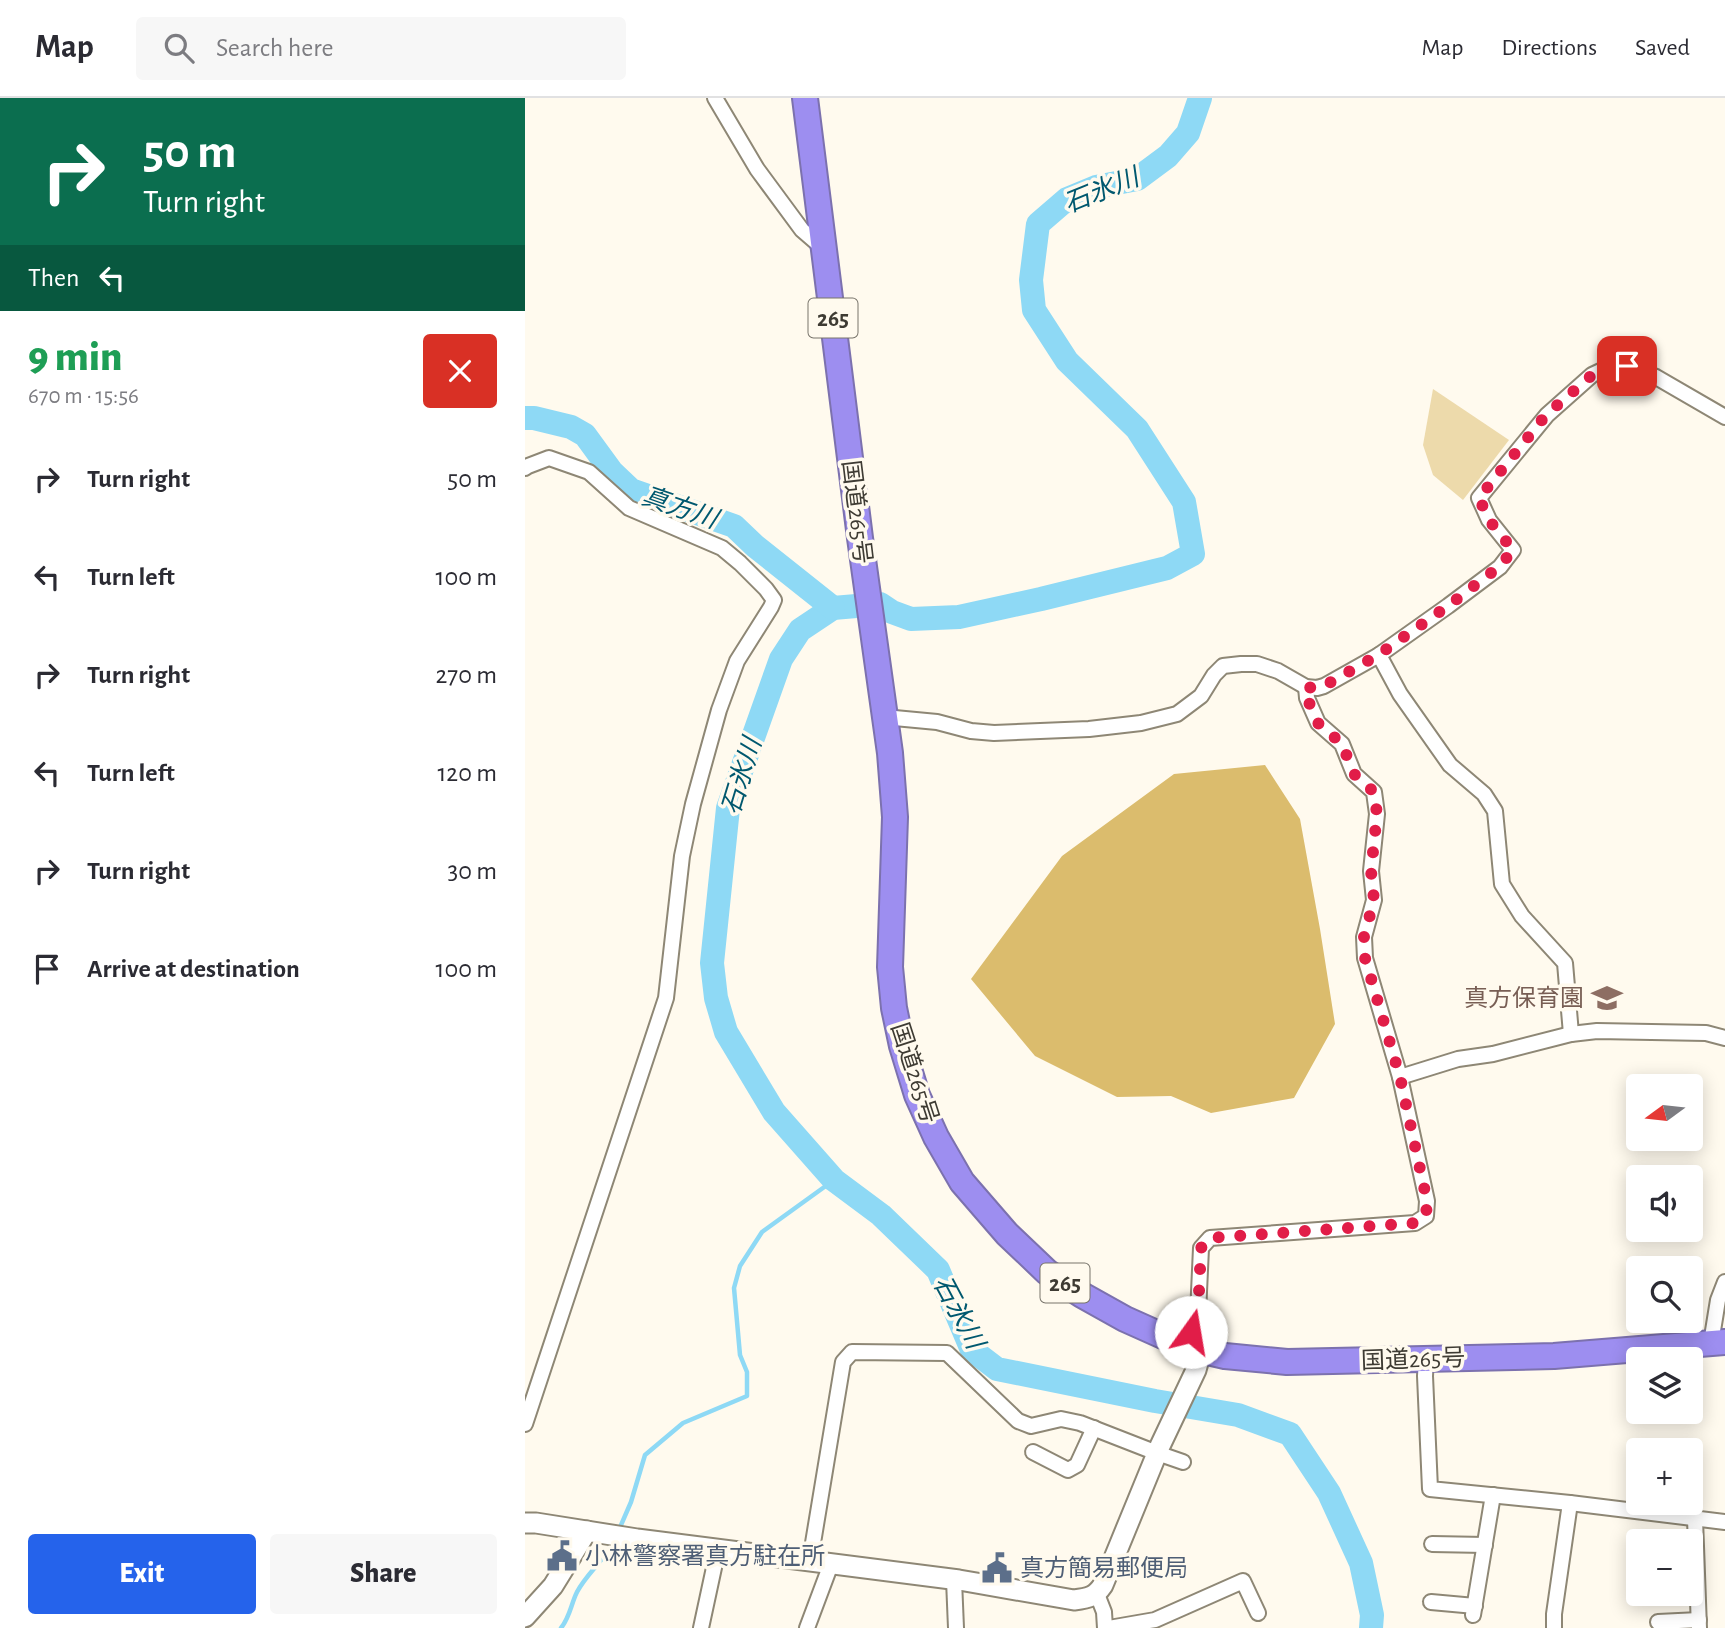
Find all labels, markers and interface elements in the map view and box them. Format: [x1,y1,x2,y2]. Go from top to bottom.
search box [136,17,626,80]
icon: search [160,29,198,67]
text: Map [35,31,94,64]
text: Search here [216,35,334,61]
text: Map [1421,36,1463,60]
text: Directions [1501,36,1597,60]
text: Saved [1635,36,1690,60]
icon: right [28,126,119,217]
text: 50 m [143,128,237,177]
water label: 石氷川 [1060,162,1145,218]
text: Turn right [143,186,265,218]
icon: left [93,259,131,297]
text: Then [28,265,79,291]
road number: 265 [809,298,857,338]
button: close [423,334,497,408]
text: 9 min [28,336,123,378]
pin [1597,336,1657,396]
icon: arrive [1608,347,1646,385]
text: 670 m · 15:56 [28,385,139,408]
street label: 国道265号 [838,459,876,565]
icon: right [28,460,66,498]
text: Turn right [87,466,190,492]
text: 50 m [447,466,497,492]
water label: 真方川 [639,482,724,534]
icon: left [28,558,66,596]
text: Turn left [87,564,175,590]
text: 100 m [436,564,497,590]
icon: right [28,656,66,694]
text: Turn right [87,662,190,688]
text: 270 m [436,662,497,688]
water label: 石氷川 [717,732,767,817]
icon: left [28,754,66,792]
text: Turn left [87,760,175,786]
text: 120 m [437,760,497,786]
icon: right [28,852,66,890]
text: Turn right [87,858,190,884]
text: 30 m [447,858,497,884]
icon: arrive [28,950,66,988]
text: Arrive at destination [87,956,300,982]
text: 100 m [436,956,497,982]
school or university icon: 真方保育園 [1590,981,1624,1015]
place label: 真方保育園 [1464,985,1584,1011]
street label: 国道265号 [887,1019,943,1127]
north arrow [1626,1074,1703,1152]
map controls [1626,1074,1703,1606]
button: sound [1626,1165,1703,1242]
button: search [1626,1256,1703,1333]
road number: 265 [1041,1264,1089,1302]
water label: 石氷川 [928,1271,990,1356]
position arrow [1154,1295,1228,1369]
street label: 国道265号 [1360,1344,1466,1374]
button: layers [1626,1347,1703,1424]
button: + [1626,1438,1703,1515]
button: − [1626,1529,1703,1606]
button: Exit [28,1534,256,1614]
button: Share [270,1534,497,1614]
public building icon: 小林警察署真方駐在所 [545,1539,579,1573]
place label: 小林警察署真方駐在所 [585,1543,825,1569]
public building icon: 真方簡易郵便局 [980,1551,1014,1585]
place label: 真方簡易郵便局 [1020,1555,1188,1581]

